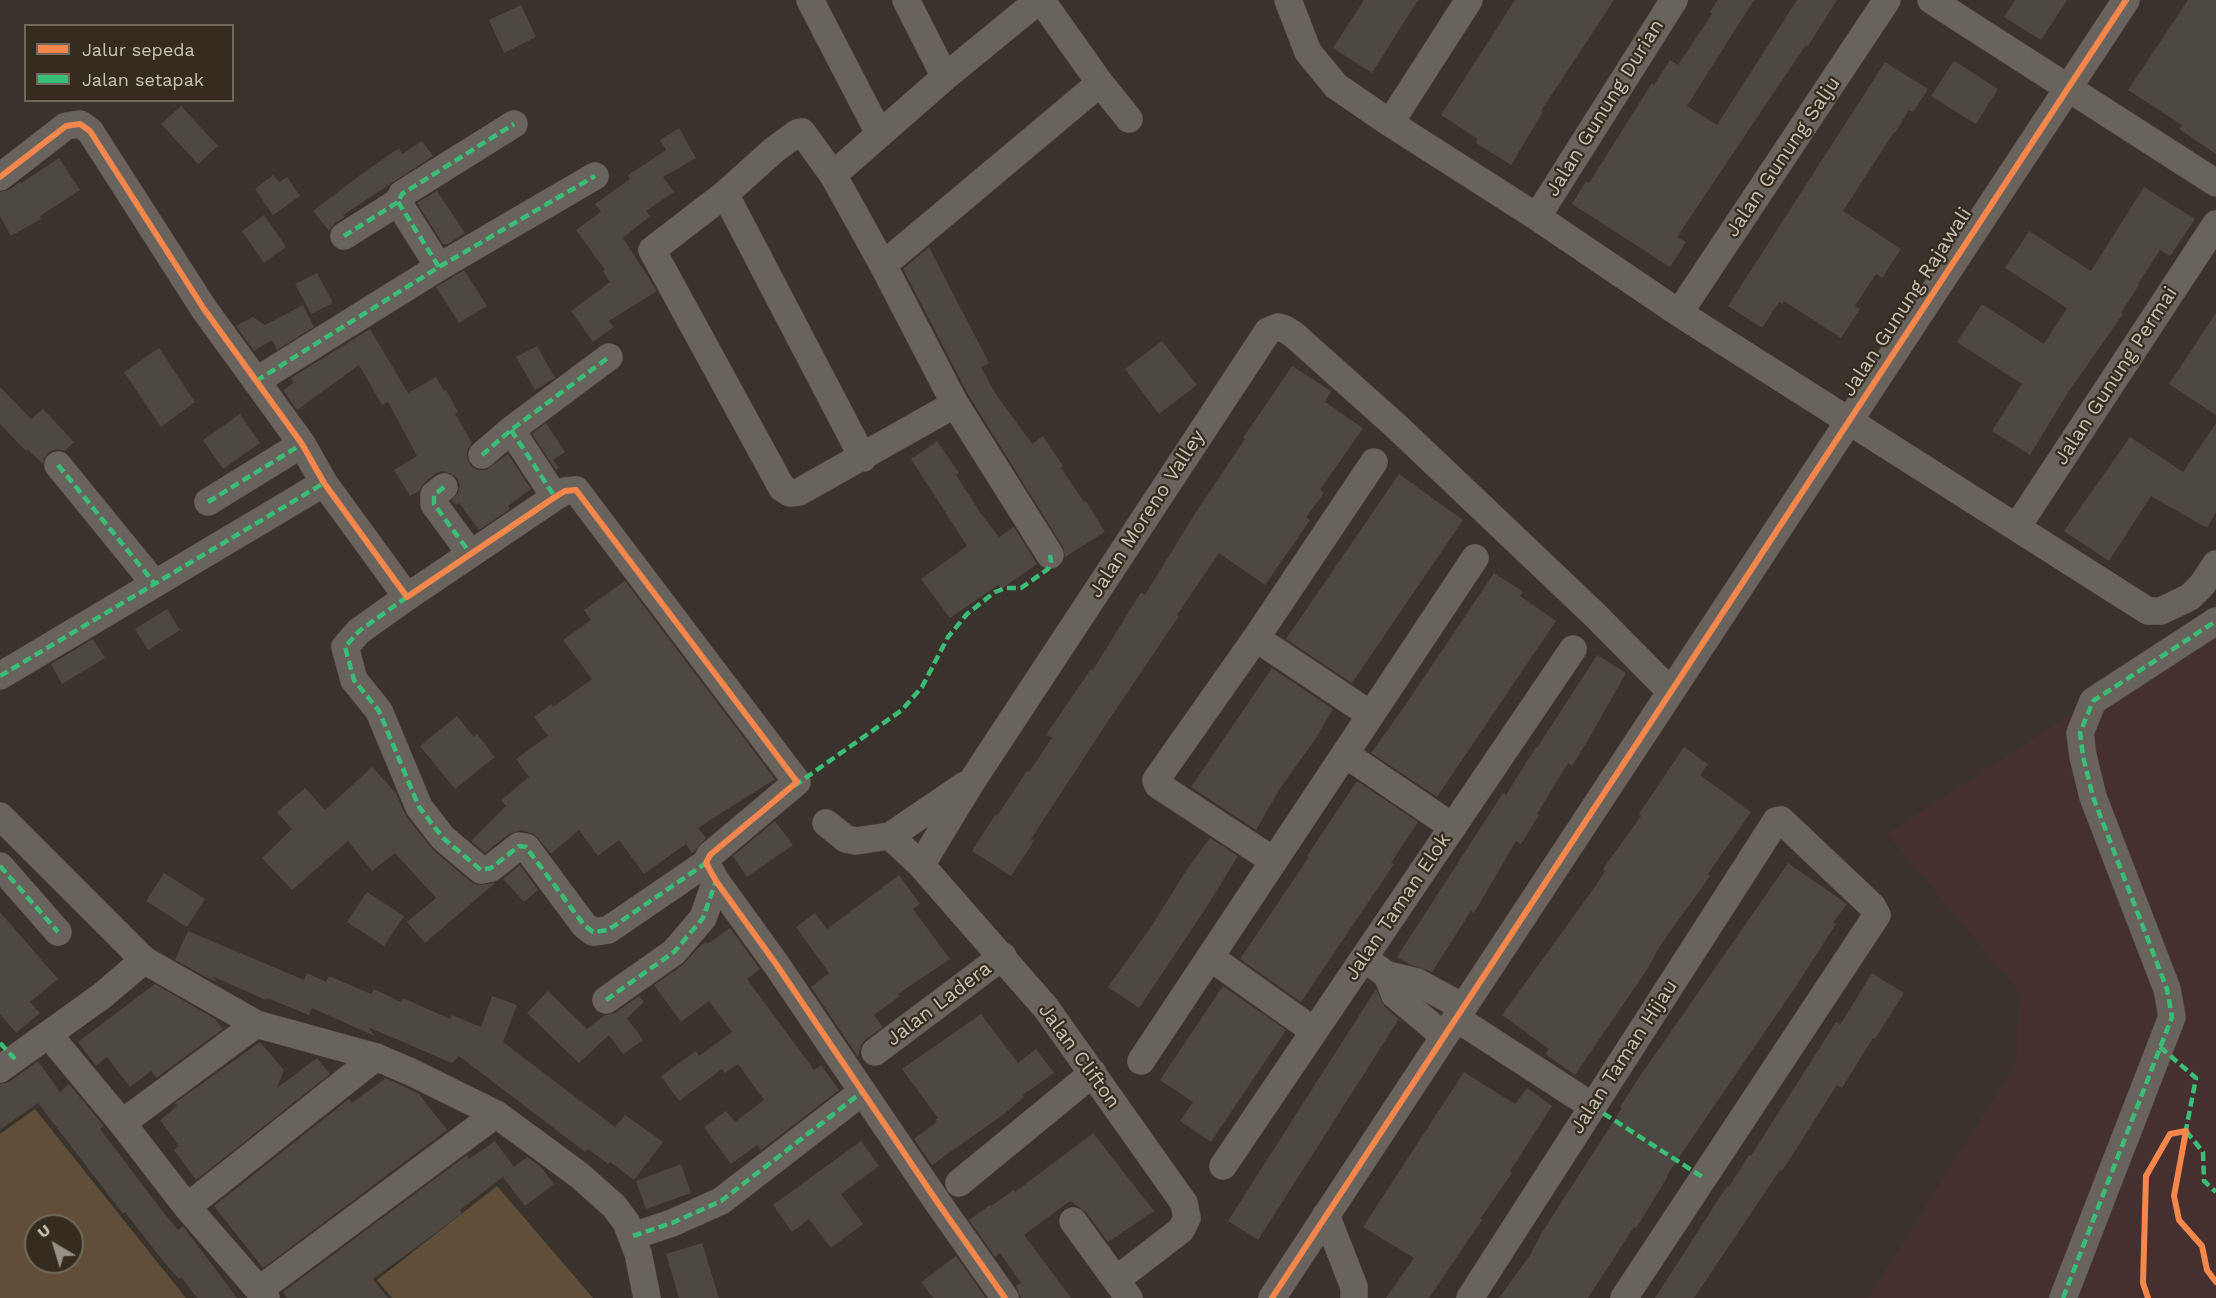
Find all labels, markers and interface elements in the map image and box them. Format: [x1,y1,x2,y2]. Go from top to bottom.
street label: Jalan Gunung Durian [1541,15,1669,201]
legend [24,24,234,102]
text: Jalur sepeda [82,39,195,60]
text: Jalan setapak [82,69,204,90]
street label: Jalan Gunung Salju [1720,72,1846,242]
street label: Jalan Gunung Rajawali [1837,203,1977,401]
street label: Jalan Gunung Permai [2049,282,2183,470]
street label: Jalan Moreno Valley [1084,426,1210,602]
street label: Jalan Taman Elok [1340,829,1456,985]
street label: Jalan Ladera [882,957,996,1051]
street label: Jalan Taman Hijau [1565,975,1683,1139]
street label: Jalan Clifton [1033,999,1125,1113]
north arrow [24,1214,84,1274]
text: U [34,1220,54,1242]

